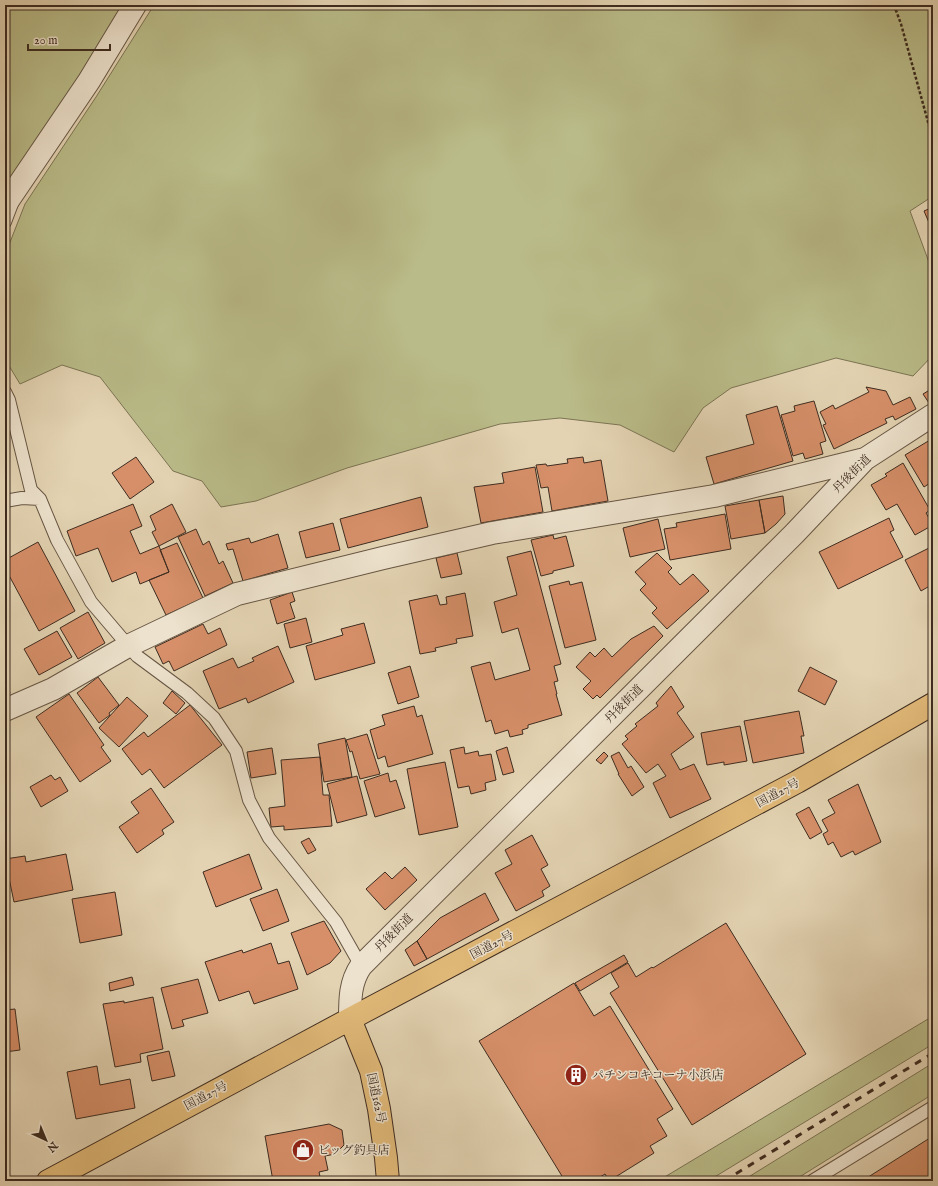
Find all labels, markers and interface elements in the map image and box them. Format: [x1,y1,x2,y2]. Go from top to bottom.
scale bar [28,26,110,52]
text: 20 m [34,33,57,48]
street label: 丹後街道 [830,452,874,496]
street label: 丹後街道 [602,682,646,726]
street label: 国道27号 [754,775,802,811]
street label: 丹後街道 [372,911,416,955]
street label: 国道27号 [468,927,516,963]
building icon: パチンコキコーナ小浜店 [563,1062,589,1088]
place label: パチンコキコーナ小浜店 [592,1068,723,1083]
street label: 国道162号 [363,1071,389,1125]
street label: 国道27号 [182,1078,230,1114]
north arrow [26,1120,66,1160]
text: N [44,1137,61,1155]
shop icon: ビッグ釣具店 [290,1137,316,1163]
place label: ビッグ釣具店 [318,1143,390,1158]

